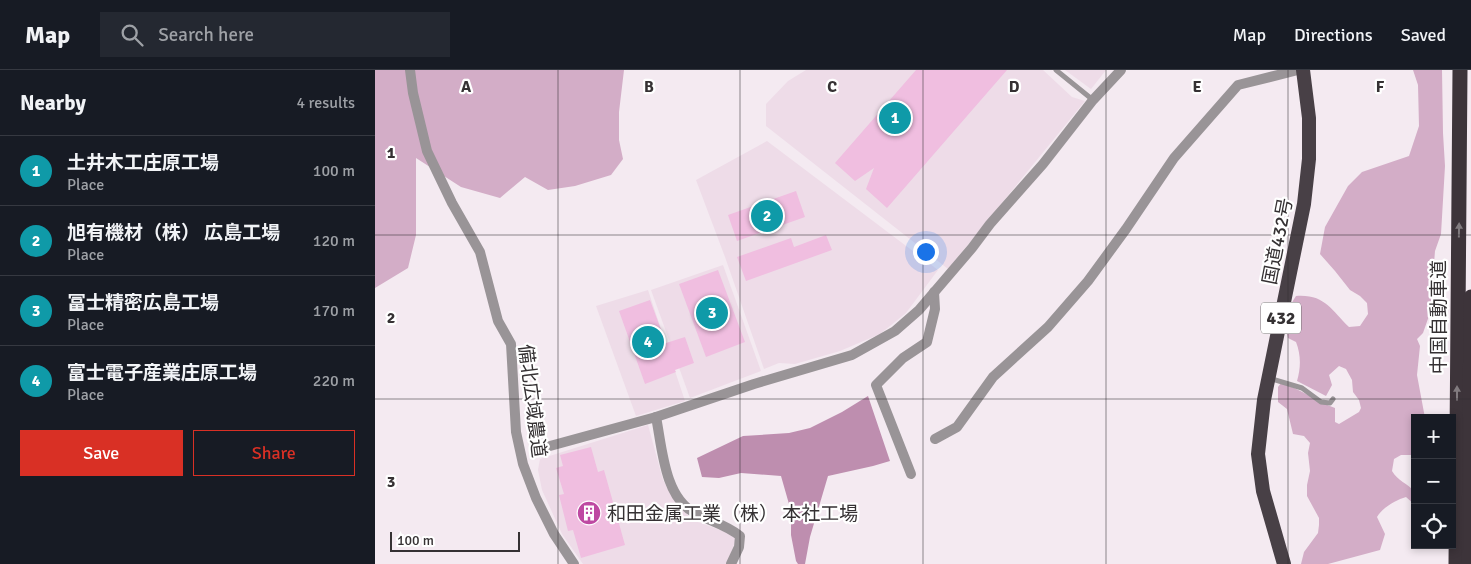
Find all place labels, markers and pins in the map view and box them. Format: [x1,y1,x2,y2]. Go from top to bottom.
pin: 1 [879,99,911,137]
pin: 2 [751,197,783,235]
pin: 3 [696,294,728,332]
pin: 4 [632,323,664,361]
building icon: 和田金属工業（株） 本社工場 [576,500,602,526]
place label: 和田金属工業（株） 本社工場 [607,502,858,526]

